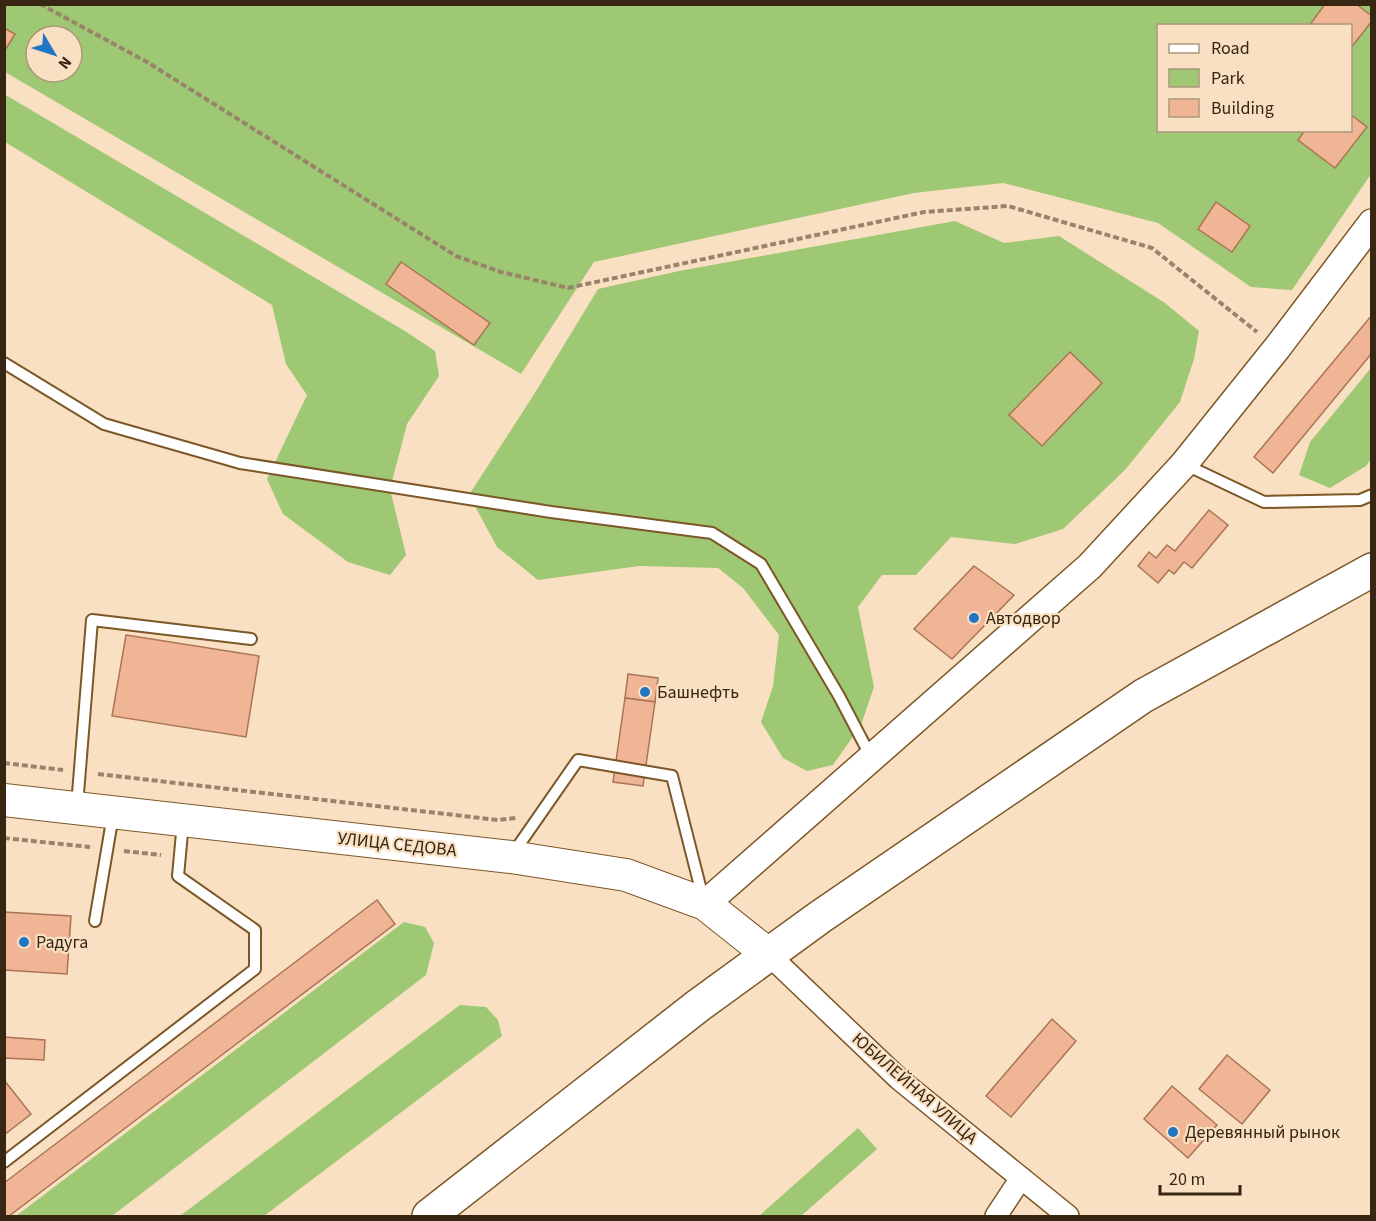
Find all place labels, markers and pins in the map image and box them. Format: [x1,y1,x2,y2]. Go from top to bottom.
place label: Автодвор [986,606,1061,631]
marker: Автодвор [967,611,981,625]
place label: Башнефть [657,680,739,705]
marker: Башнефть [638,685,652,699]
place label: Радуга [36,930,88,955]
marker: Радуга [17,935,31,949]
place label: Деревянный рынок [1185,1120,1340,1145]
marker: Деревянный рынок [1166,1125,1180,1139]

